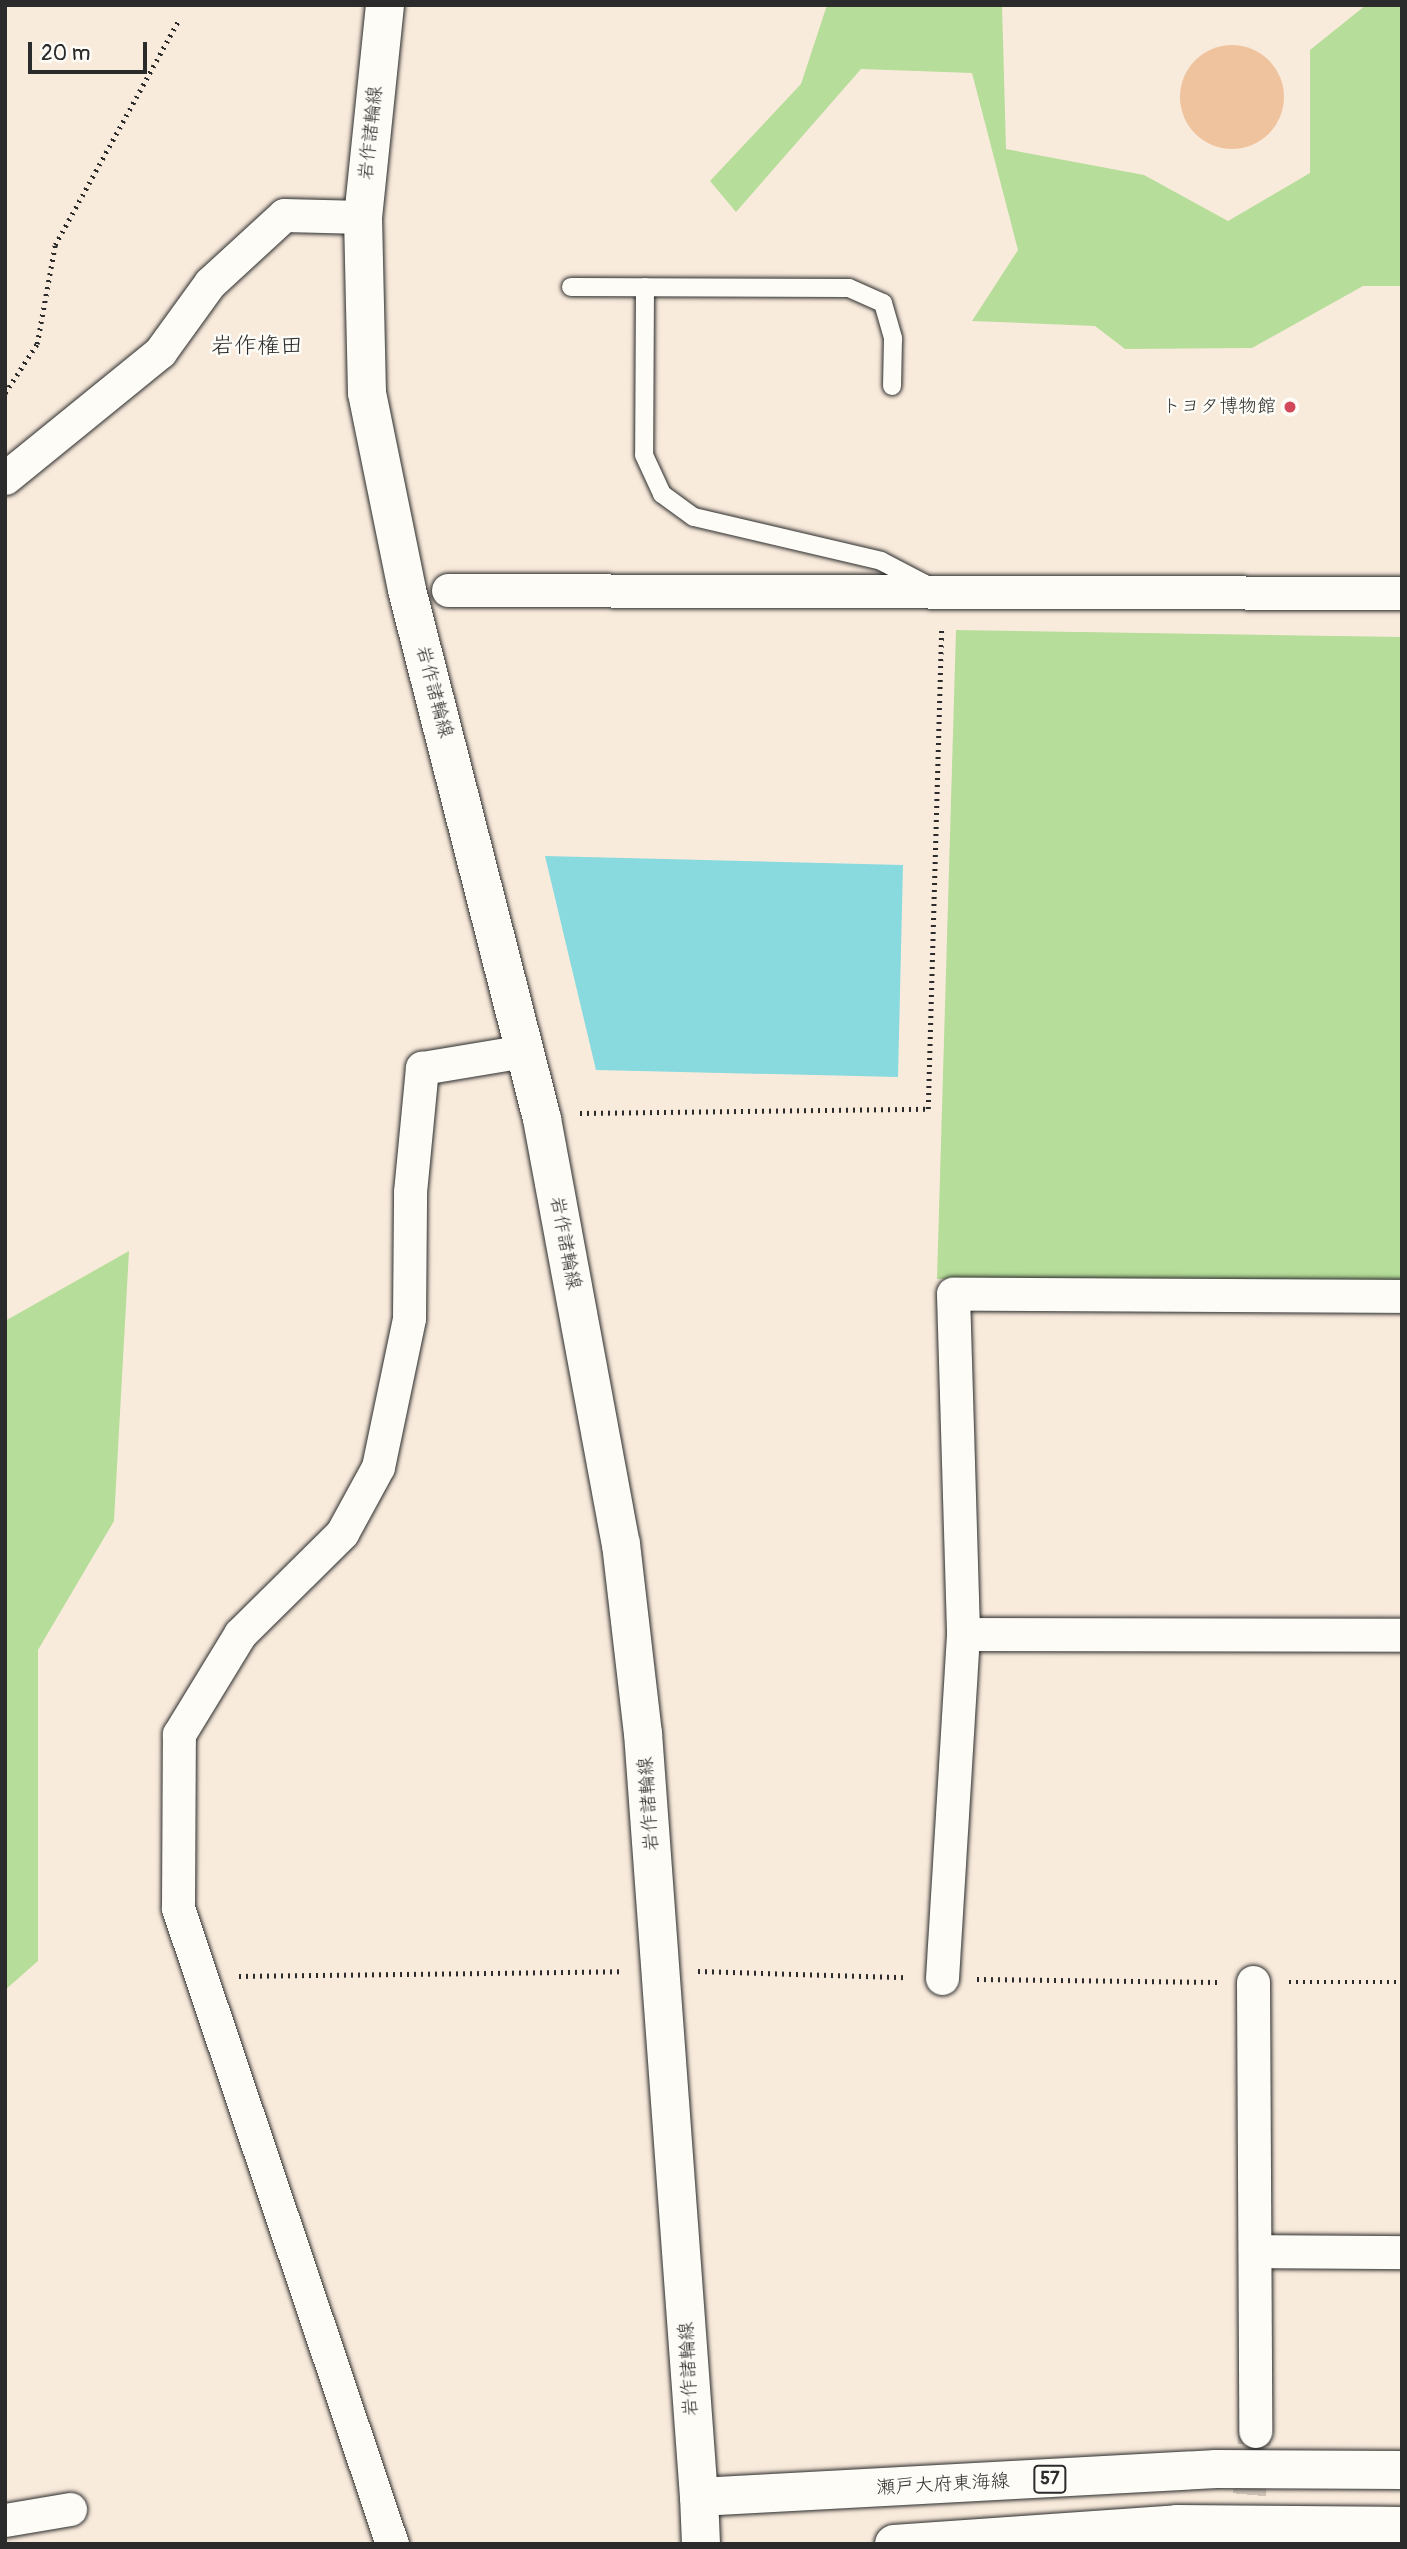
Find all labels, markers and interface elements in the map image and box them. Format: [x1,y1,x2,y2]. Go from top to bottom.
scale bar [32,28,150,72]
text: 20 m [41,40,90,67]
street label: 岩作諸輪線 [355,85,387,181]
district label: 岩作権田 [211,332,303,360]
place label: トヨタ博物館 [1162,396,1276,418]
marker: トヨタ博物館 [1282,399,1298,415]
street label: 岩作諸輪線 [411,643,457,741]
street label: 岩作諸輪線 [545,1194,585,1292]
street label: 岩作諸輪線 [634,1756,664,1852]
street label: 岩作諸輪線 [675,2321,703,2417]
road number: 57 [1032,2465,1068,2494]
street label: 瀬戸大府東海線 [876,2470,1010,2500]

